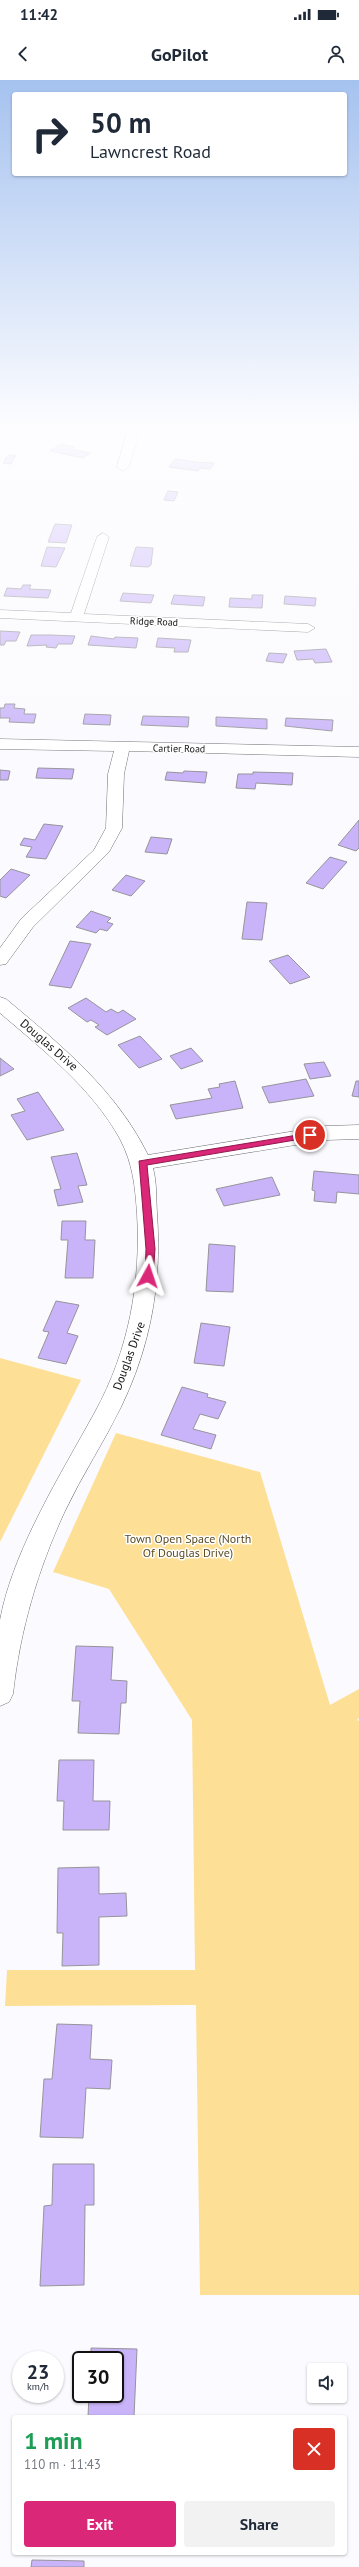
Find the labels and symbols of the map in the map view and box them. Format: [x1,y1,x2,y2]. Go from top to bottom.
street label: Ridge Road [130,614,178,629]
street label: Cartier Road [153,742,205,755]
street label: Douglas Drive [17,1015,81,1074]
pin [293,1118,327,1152]
position arrow [127,1255,169,1297]
street label: Douglas Drive [109,1320,148,1392]
park label: Town Open Space (North Of Douglas Drive) [125,1531,251,1560]
speed limit sign: 30 [72,2351,124,2403]

